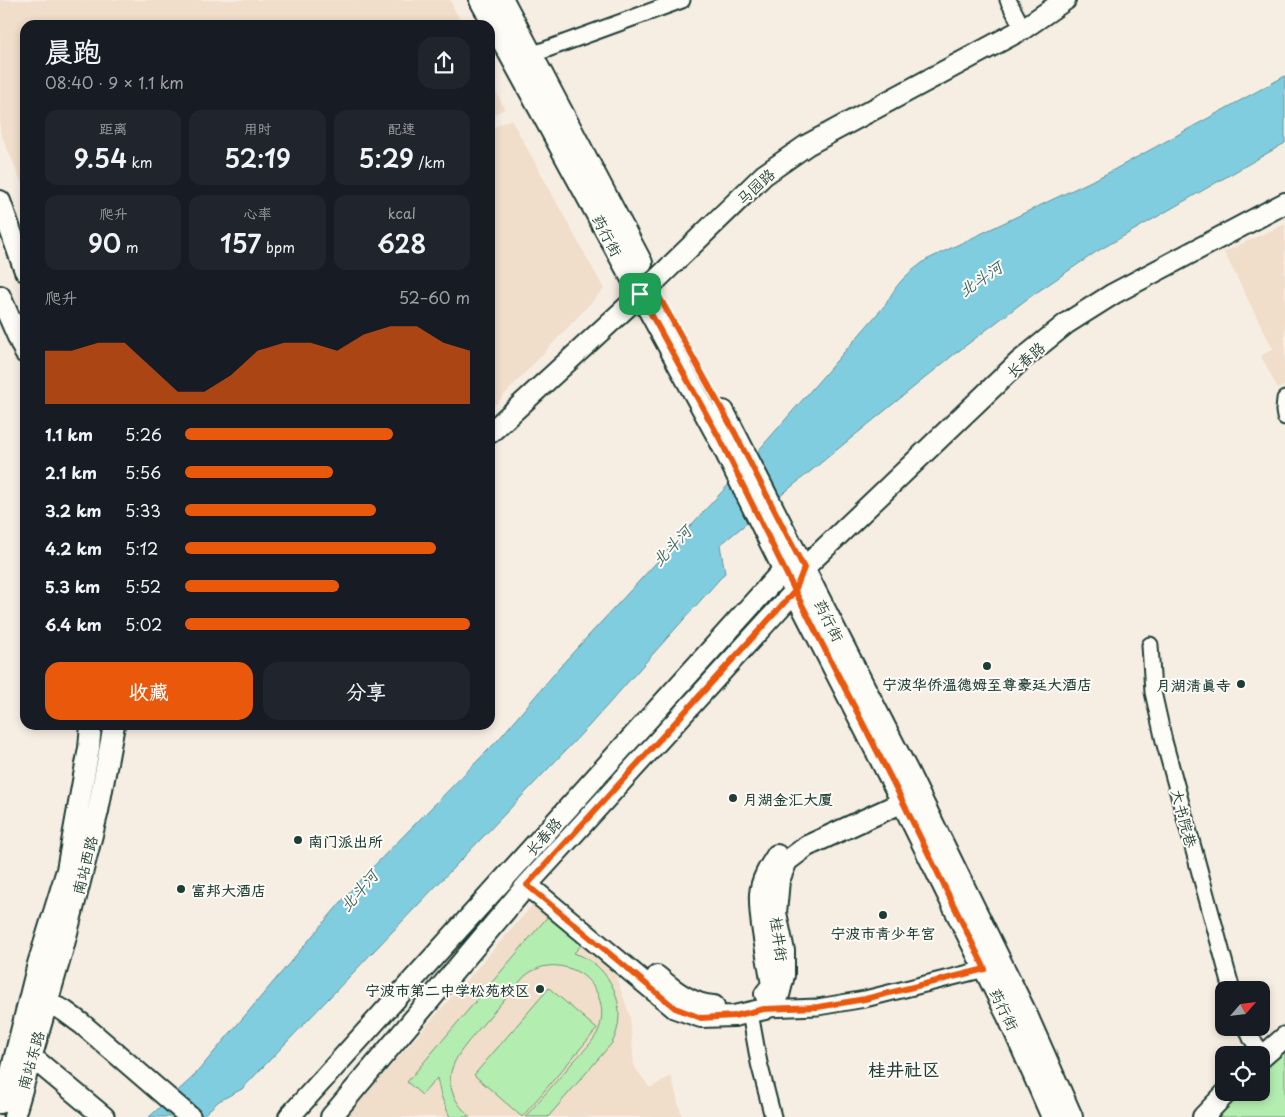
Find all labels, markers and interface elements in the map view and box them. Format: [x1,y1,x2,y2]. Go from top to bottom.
text: 晨跑 [45,29,101,72]
button: share [418,37,470,89]
text: 08:40 · 9 × 1.1 km [45,70,184,94]
text: 距离 [99,118,127,139]
text: 用时 [243,118,271,139]
text: 配速 [388,118,416,139]
text: 9.54 [74,139,127,177]
text: 52:19 [224,139,291,177]
text: 5:29 [358,139,414,177]
text: km [127,152,153,173]
text: /km [414,152,445,173]
street label: 马园路 [731,162,779,210]
text: 爬升 [99,203,127,224]
text: 心率 [243,203,271,224]
text: kcal [388,203,416,224]
street label: 药行街 [587,210,629,260]
text: 90 [88,224,121,262]
text: 157 [220,224,261,262]
text: 628 [377,224,426,262]
text: m [121,237,138,258]
text: bpm [261,237,295,258]
water label: 北斗河 [953,253,1009,301]
pin [619,273,661,315]
icon: arrive [626,280,654,308]
text: 爬升 [45,285,77,309]
text: 52–60 m [399,285,470,309]
street label: 长春路 [1000,336,1050,382]
text: 1.1 km [45,422,93,446]
text: 5:26 [125,422,162,446]
text: 2.1 km [45,460,97,484]
text: 5:56 [125,460,161,484]
text: 3.2 km [45,498,102,522]
text: 5:33 [125,498,161,522]
water label: 北斗河 [646,517,698,571]
text: 4.2 km [45,536,102,560]
text: 5:12 [125,536,158,560]
text: 5.3 km [45,574,100,598]
text: 5:52 [125,574,161,598]
street label: 药行街 [810,595,850,645]
text: 6.4 km [45,612,102,636]
text: 5:02 [125,612,162,636]
marker: 宁波华侨温德姆至尊豪廷大酒店 [981,660,993,672]
button: 收藏 [45,662,253,720]
button: 分享 [263,662,470,720]
place label: 宁波华侨温德姆至尊豪廷大酒店 [882,672,1092,695]
place label: 月湖清真寺 [1156,673,1231,696]
marker: 月湖清真寺 [1235,678,1247,690]
street label: 大书院巷 [1166,786,1204,850]
place label: 月湖金汇大厦 [743,787,833,810]
marker: 月湖金汇大厦 [727,792,739,804]
street label: 长春路 [519,812,567,860]
place label: 南门派出所 [308,829,383,852]
street label: 南站西路 [66,833,102,897]
marker: 南门派出所 [292,834,304,846]
water label: 北斗河 [333,862,385,916]
place label: 富邦大酒店 [191,878,266,901]
marker: 富邦大酒店 [175,883,187,895]
marker: 宁波市青少年宫 [877,909,889,921]
street label: 桂井街 [765,915,795,963]
place label: 宁波市青少年宫 [830,921,936,944]
place label: 宁波市第二中学松苑校区 [365,978,530,1001]
north arrow [1215,981,1270,1036]
map controls [1215,981,1270,1101]
marker: 宁波市第二中学松苑校区 [534,983,546,995]
street label: 药行街 [985,984,1025,1034]
street label: 南站东路 [11,1028,49,1092]
button: locate [1215,1046,1270,1101]
district label: 桂井社区 [868,1055,940,1082]

